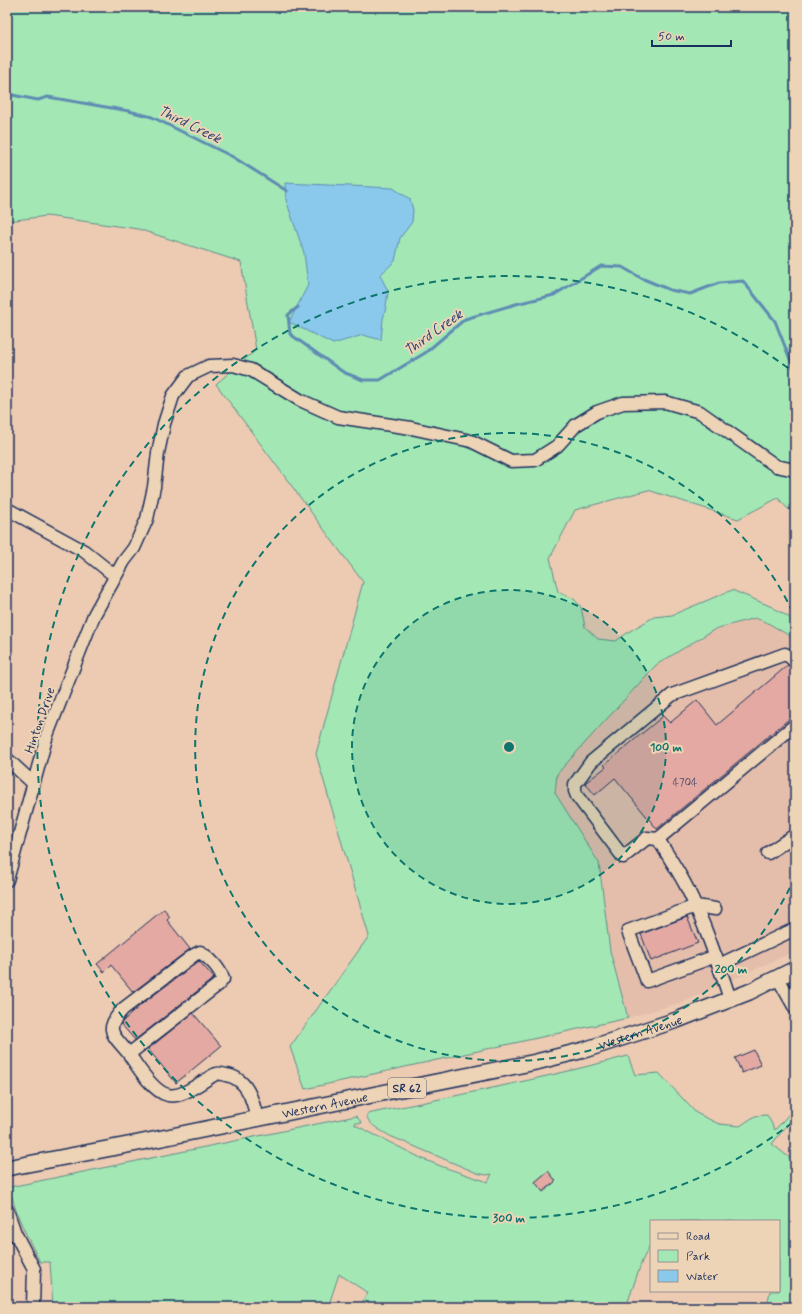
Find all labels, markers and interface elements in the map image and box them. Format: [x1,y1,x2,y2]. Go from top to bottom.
scale bar [652,22,731,48]
text: 50 m [658,29,685,45]
water label: Third Creek [155,102,225,148]
water label: Third Creek [401,305,467,360]
street label: Hinton Drive [21,685,60,756]
centre of rings [502,740,516,754]
text: 100 m [650,740,683,756]
house number: 4704 [673,776,698,790]
text: 200 m [715,962,748,978]
street label: Western Avenue [597,1012,685,1055]
road number: SR 62 [388,1078,426,1098]
street label: Western Avenue [281,1089,370,1123]
text: 300 m [493,1211,526,1227]
legend [650,1220,780,1292]
text: Road [686,1229,710,1245]
text: Park [686,1249,710,1265]
text: Water [686,1269,718,1285]

